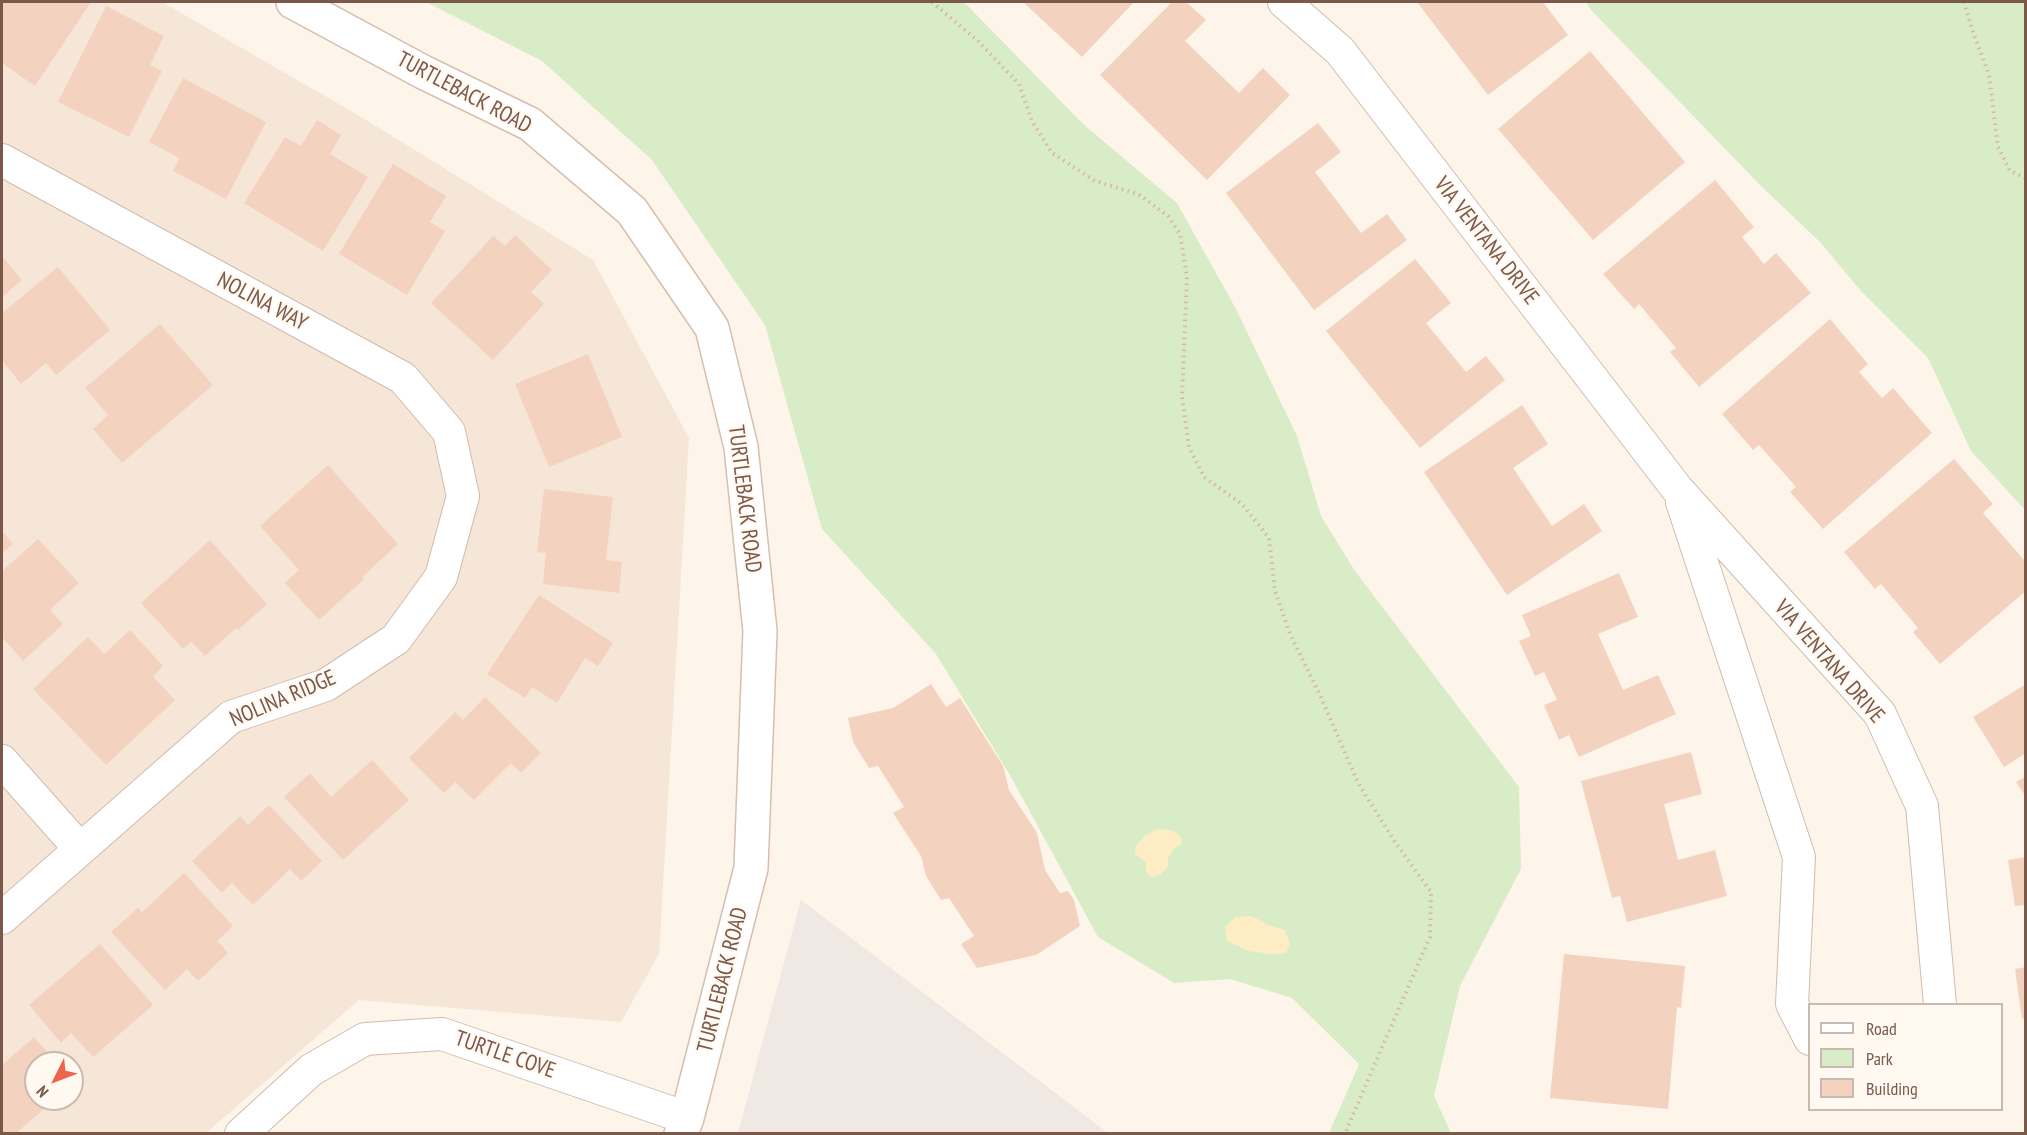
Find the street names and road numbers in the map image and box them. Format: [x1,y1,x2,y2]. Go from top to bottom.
street label: TURTLEBACK ROAD [392,46,536,140]
street label: VIA VENTANA DRIVE [1428,172,1544,310]
street label: NOLINA WAY [212,267,312,337]
street label: TURTLEBACK ROAD [722,424,766,574]
street label: VIA VENTANA DRIVE [1768,595,1890,729]
street label: NOLINA RIDGE [226,665,340,733]
street label: TURTLEBACK ROAD [692,905,754,1055]
street label: TURTLE COVE [451,1025,559,1085]

